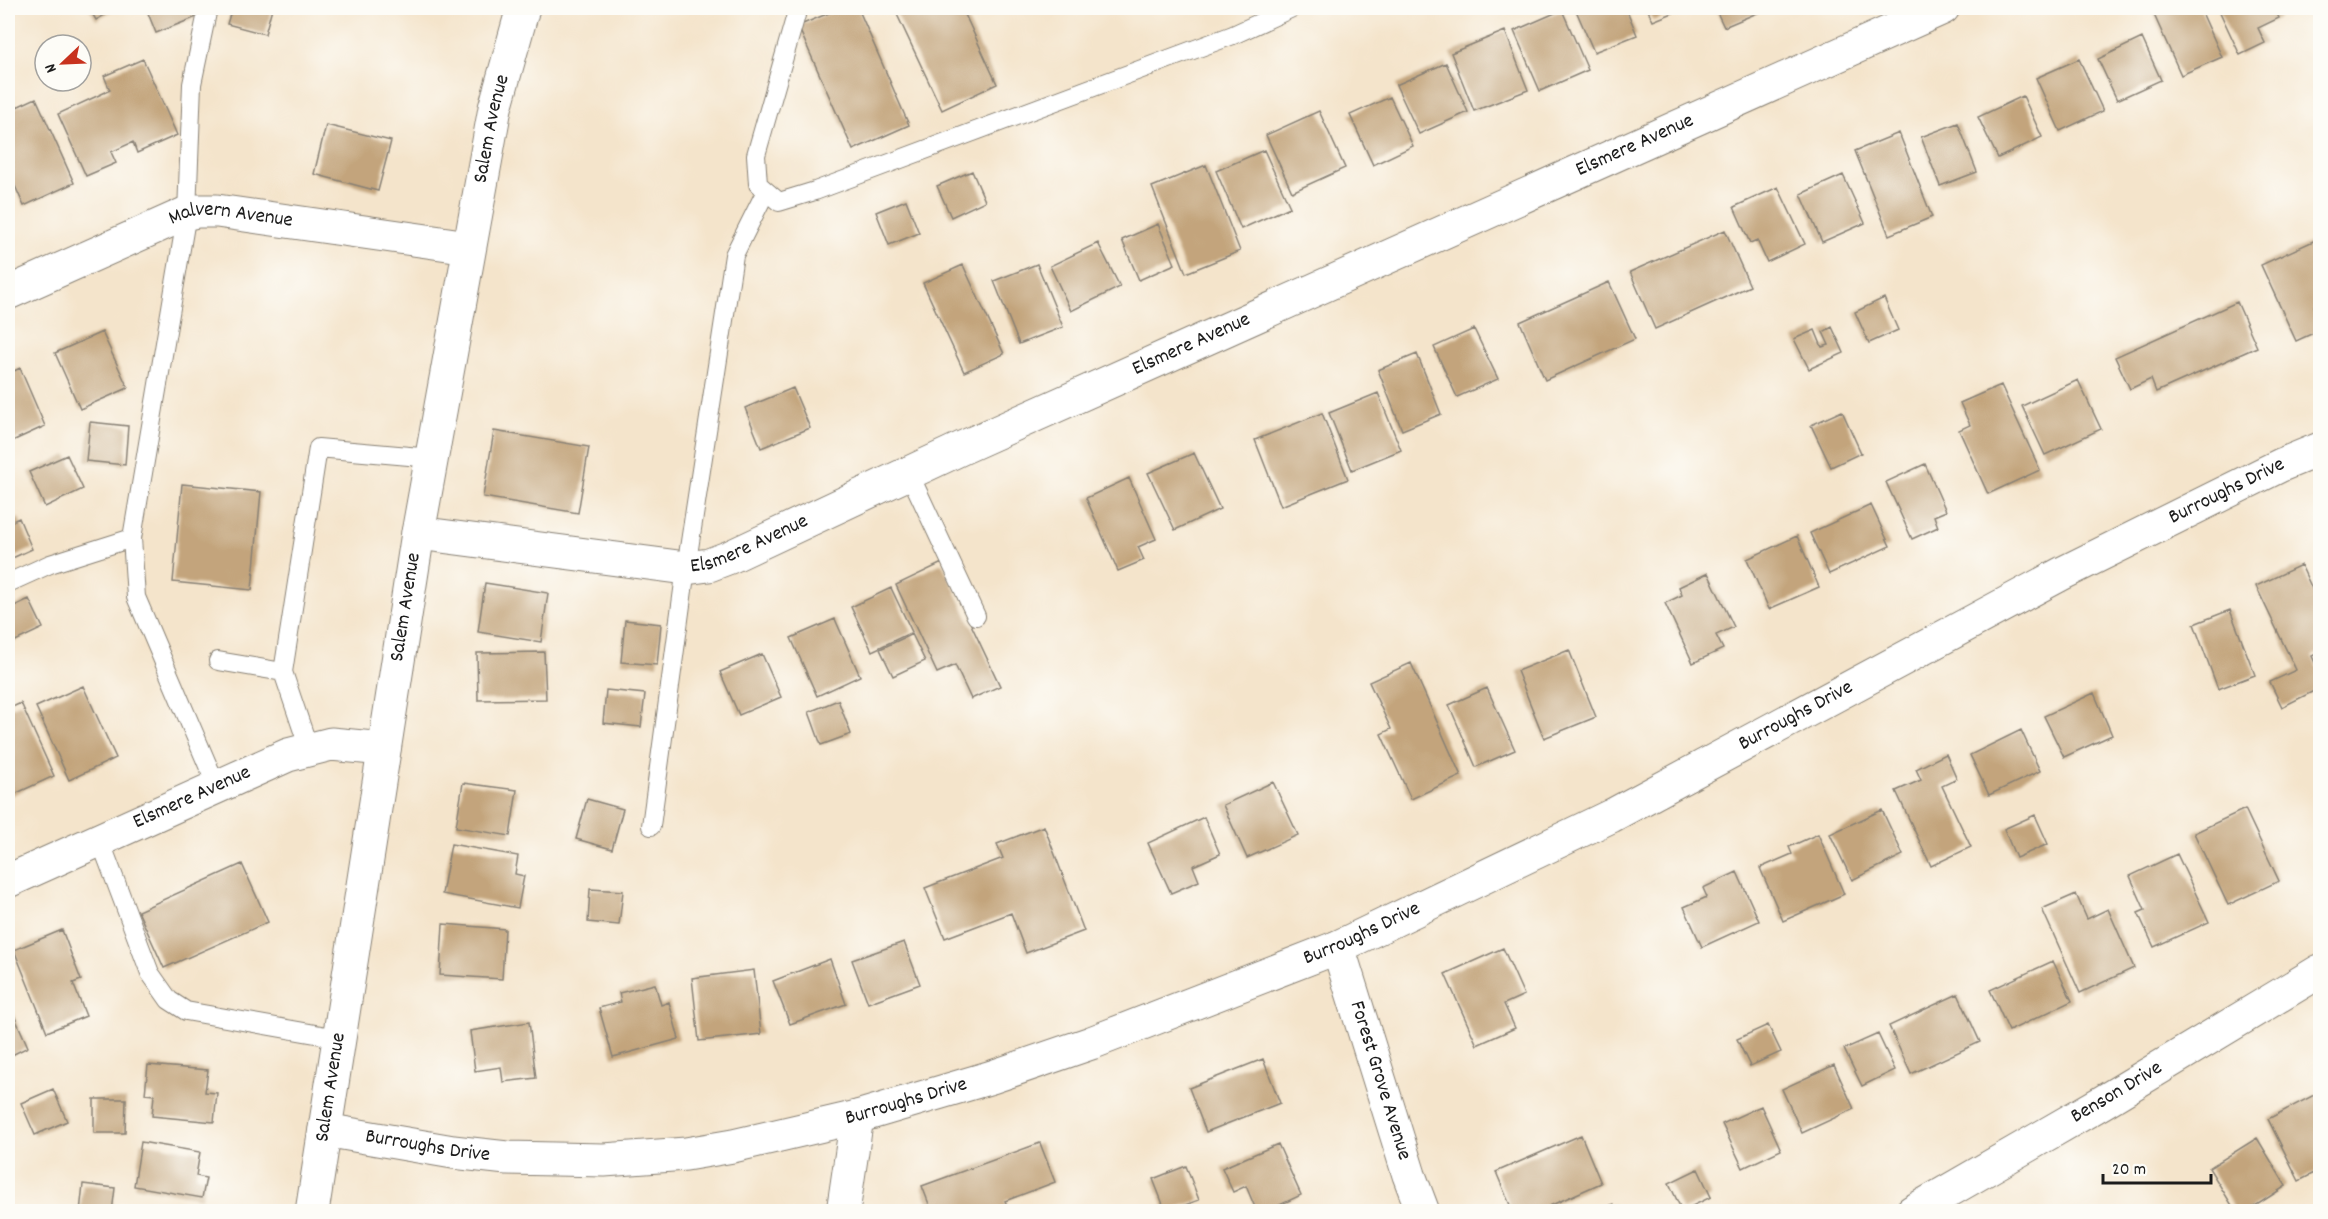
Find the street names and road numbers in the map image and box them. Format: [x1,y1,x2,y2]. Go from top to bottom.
street label: Salem Avenue [467,71,519,186]
street label: Elsmere Avenue [1571,107,1699,186]
street label: Malvern Avenue [164,196,295,237]
street label: Elsmere Avenue [1128,305,1255,384]
street label: Burroughs Drive [2164,450,2290,533]
street label: Elsmere Avenue [689,507,814,582]
street label: Salem Avenue [383,551,430,664]
street label: Burroughs Drive [1734,673,1859,759]
street label: Elsmere Avenue [128,758,256,838]
street label: Burroughs Drive [1299,895,1426,974]
street label: Forest Grove Avenue [1341,997,1419,1164]
street label: Salem Avenue [308,1031,355,1144]
street label: Benson Drive [2066,1054,2169,1132]
street label: Burroughs Drive [842,1070,971,1134]
street label: Burroughs Drive [363,1122,492,1171]

